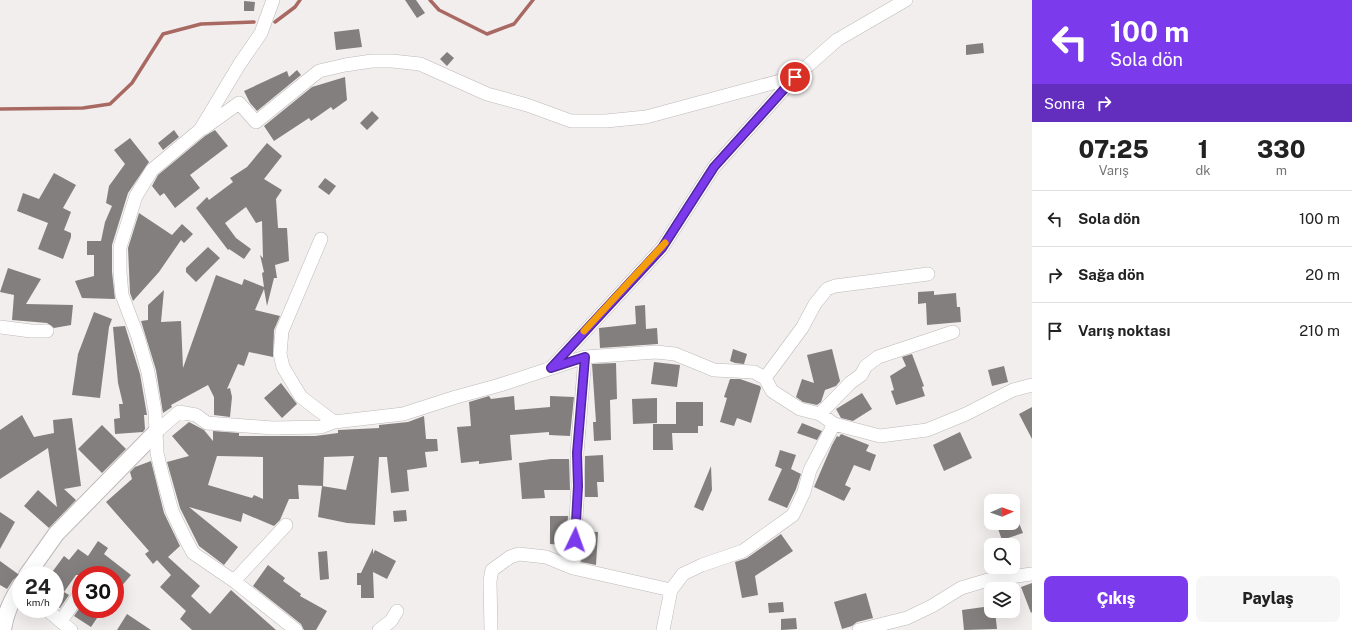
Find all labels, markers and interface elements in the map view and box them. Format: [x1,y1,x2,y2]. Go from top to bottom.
text: 100 m [1110,15,1189,48]
icon: left [1044,16,1096,68]
text: Sola dön [1110,49,1183,70]
pin [778,60,812,94]
icon: arrive [784,66,806,88]
icon: right [1093,92,1115,114]
text: Sonra [1044,95,1085,112]
text: 07:25 [1079,135,1149,163]
text: 1 [1198,135,1208,163]
text: 330 [1257,135,1306,163]
text: Varış [1099,163,1129,178]
text: dk [1195,163,1211,178]
text: m [1276,163,1287,178]
icon: left [1044,208,1066,230]
text: Sola dön [1078,210,1140,227]
text: 100 m [1299,210,1340,227]
icon: right [1044,264,1066,286]
text: Sağa dön [1078,266,1144,283]
text: 20 m [1305,266,1340,283]
icon: arrive [1044,320,1066,342]
text: Varış noktası [1078,322,1170,339]
text: 210 m [1299,322,1340,339]
north arrow [984,494,1020,530]
map controls [984,494,1020,618]
position arrow [554,519,596,561]
button: search [984,538,1020,574]
speed limit sign: 30 [72,566,124,618]
text: 24 [25,575,51,599]
button: Çıkış [1044,576,1188,622]
button: Paylaş [1196,576,1340,622]
button: layers [984,582,1020,618]
text: km/h [26,596,50,608]

